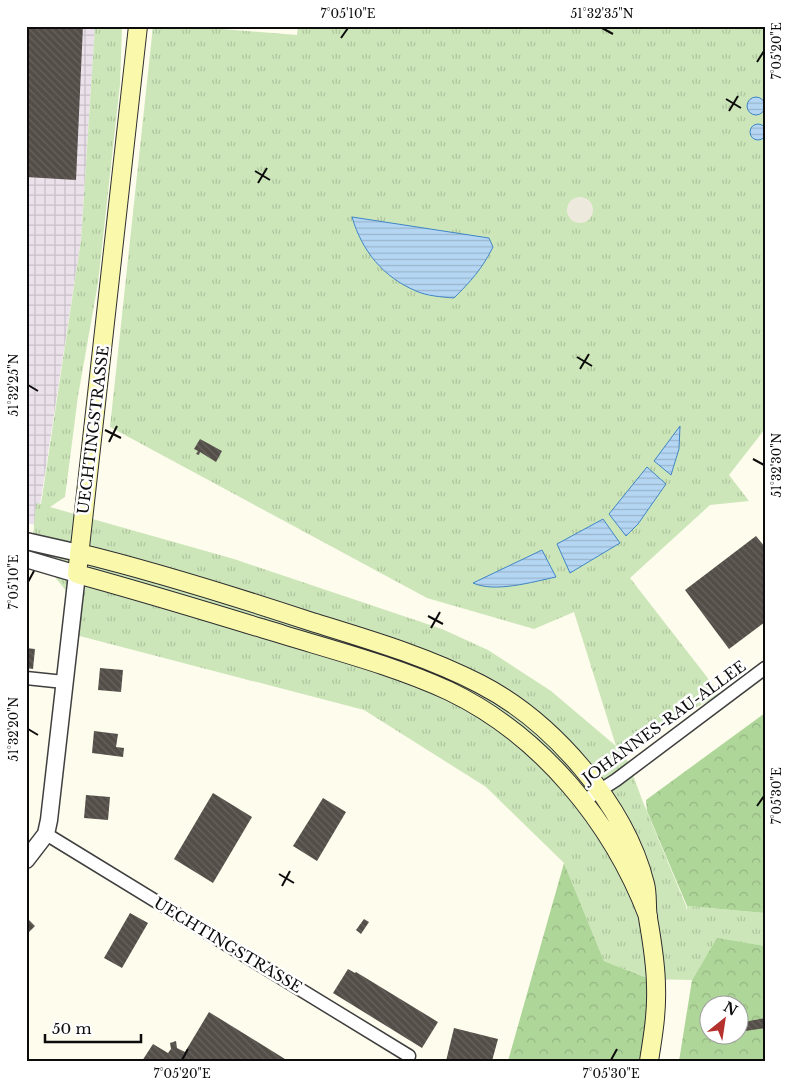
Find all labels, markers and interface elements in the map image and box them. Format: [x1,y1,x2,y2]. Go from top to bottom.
text: 7°05'10"E [320,6,376,21]
text: 51°32'35"N [570,6,634,21]
text: 7°05'20"E [769,22,784,80]
street label: UECHTINGSTRASSE [73,345,113,515]
text: 51°32'25"N [6,353,21,417]
text: 51°32'30"N [769,432,784,497]
text: 7°05'10"E [6,554,21,610]
street label: JOHANNES-RAU-ALLEE [577,656,749,789]
text: 51°32'20"N [6,696,21,761]
text: 7°05'30"E [769,767,784,825]
street label: UECHTINGSTRASSE [150,893,306,997]
north arrow [698,994,748,1044]
text: N [720,998,741,1020]
scale bar [45,1012,141,1044]
text: 50 m [52,1019,92,1038]
text: 7°05'20"E [153,1066,211,1081]
text: 7°05'30"E [582,1066,640,1081]

